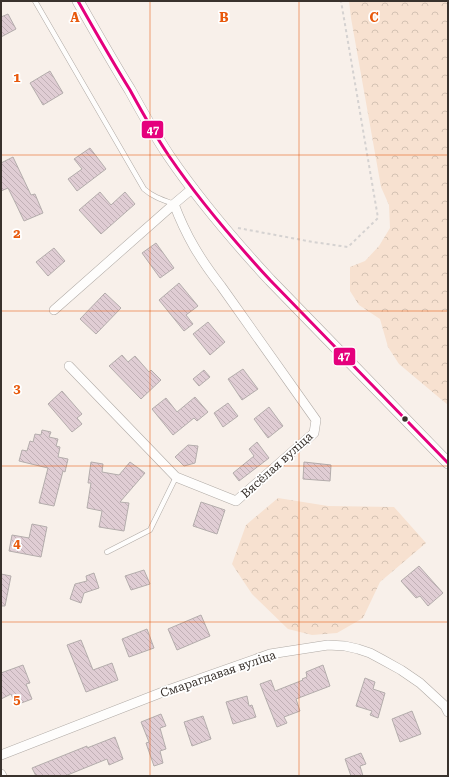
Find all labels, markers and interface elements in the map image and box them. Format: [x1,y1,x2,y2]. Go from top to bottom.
text: A [70,10,80,25]
text: B [219,10,229,25]
text: C [369,10,379,25]
text: 1 [13,70,21,85]
line badge: 47 [141,120,164,139]
text: 47 [147,124,159,137]
text: 2 [13,226,21,241]
line badge: 47 [333,347,356,366]
text: 47 [338,350,350,363]
text: 3 [13,381,21,396]
unlabelled marker [400,414,410,424]
street label: Вясёлая вуліца [238,429,316,501]
text: 4 [13,536,21,551]
street label: Смарагдавая вуліца [158,647,278,700]
text: 5 [13,692,21,707]

